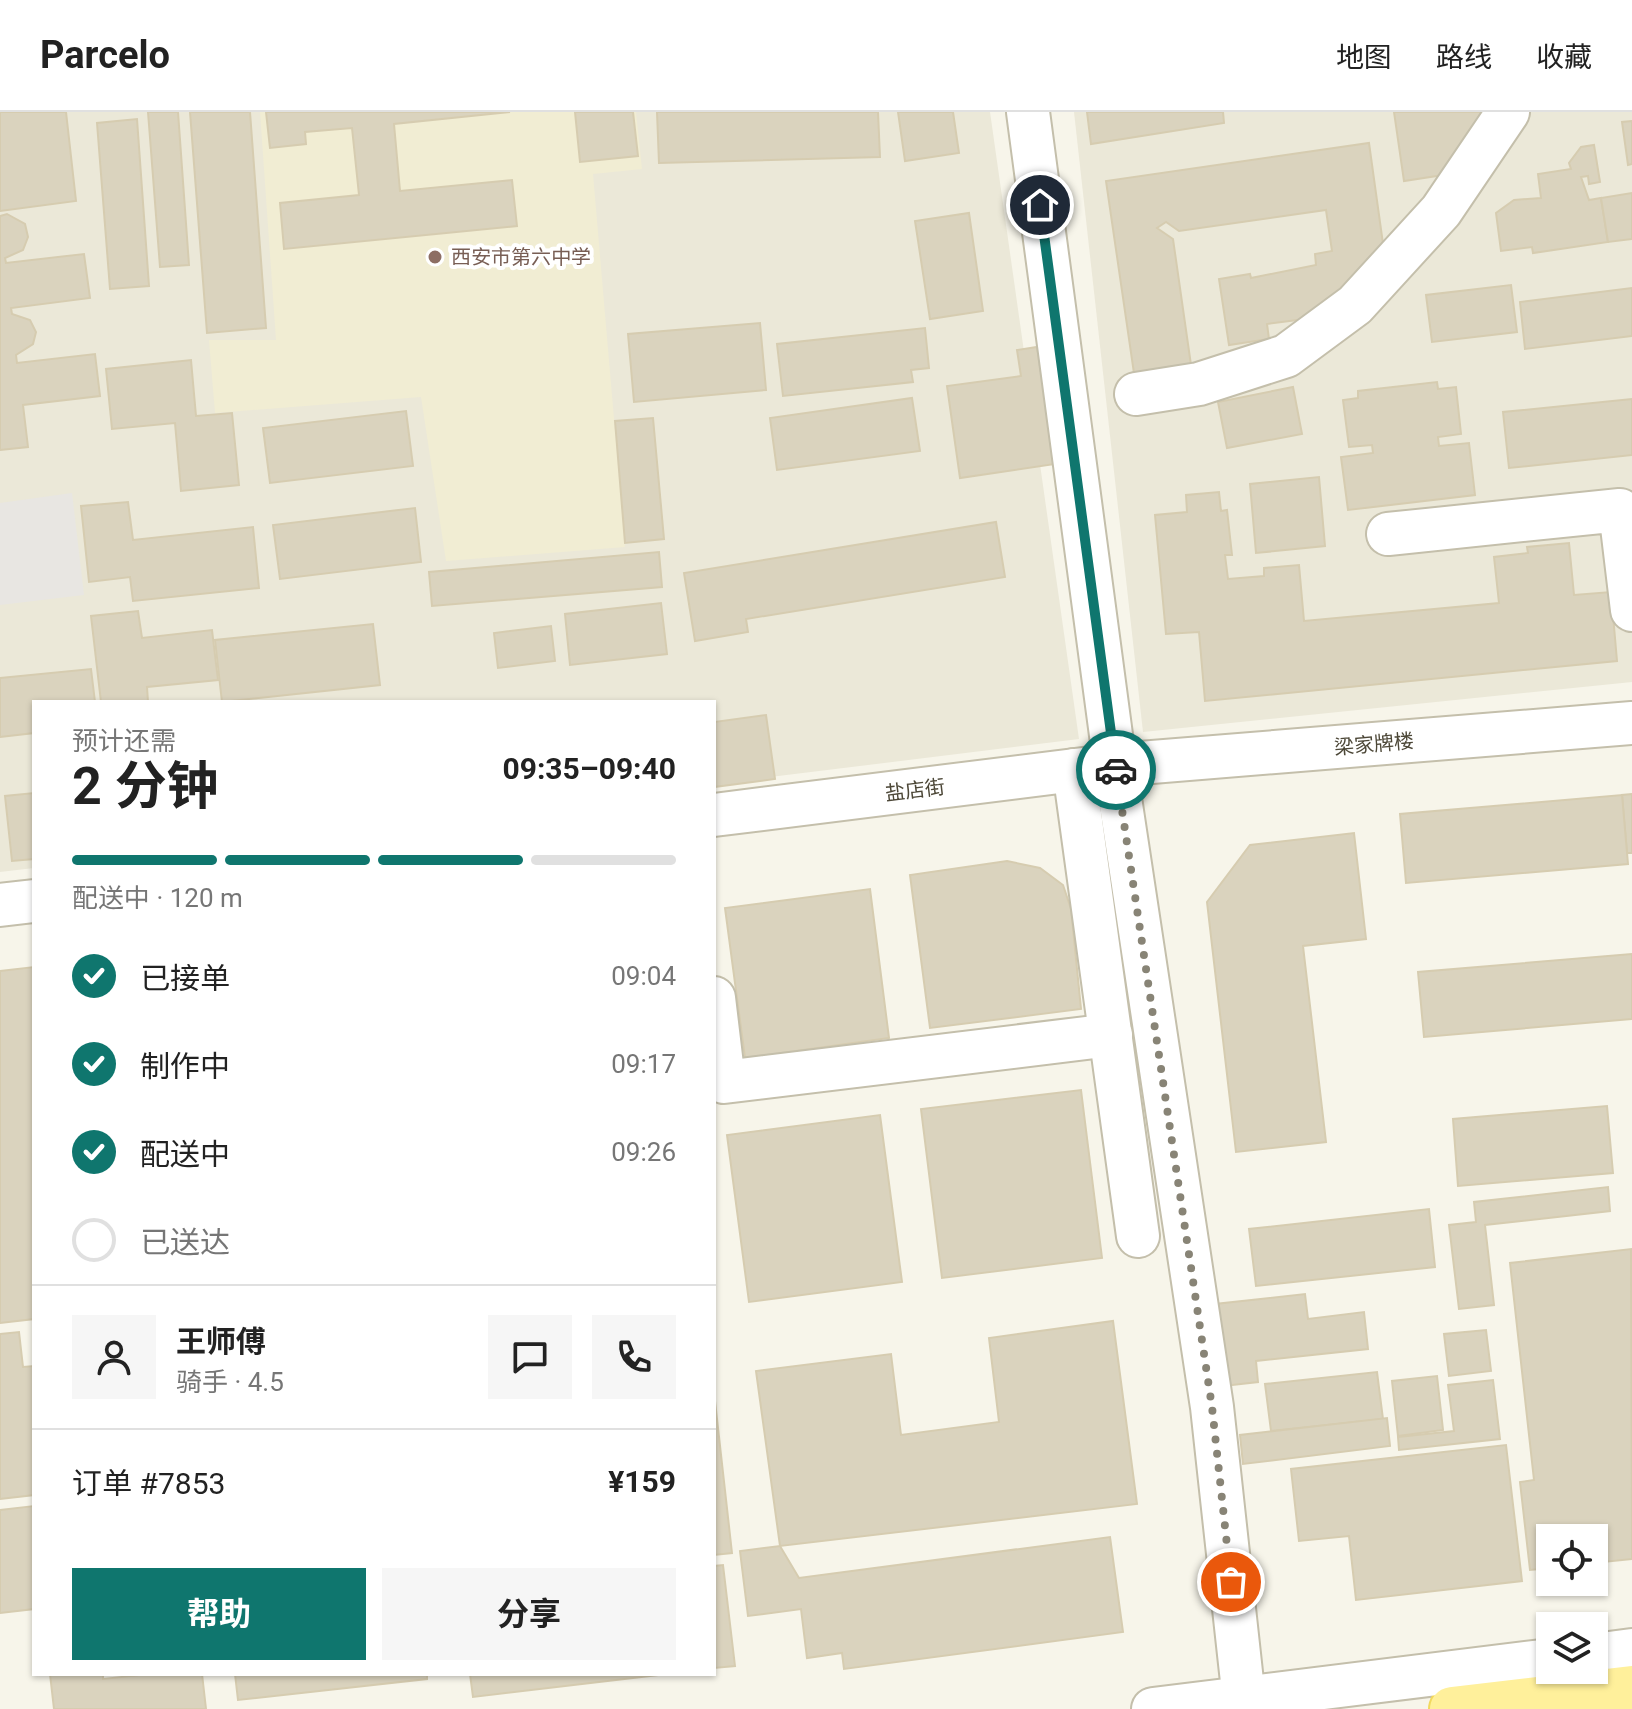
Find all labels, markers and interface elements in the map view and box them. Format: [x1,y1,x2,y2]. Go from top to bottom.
text: Parcelo [40,33,170,77]
text: 地图 [1336,41,1392,74]
text: 路线 [1436,41,1492,74]
text: 收藏 [1536,41,1592,74]
pin [1006,171,1074,239]
icon: home [1018,183,1062,227]
place label: 西安市第六中学 [451,245,591,269]
marker: 西安市第六中学 [426,248,444,266]
text: 预计还需 [72,726,176,756]
street label: 梁家牌楼 [1333,729,1415,759]
courier [1076,730,1156,810]
icon: car [1094,748,1138,792]
text: 09:35–09:40 [502,751,676,786]
text: 2 分钟 [72,756,219,817]
street label: 盐店街 [884,774,946,806]
text: 配送中 · 120 m [72,883,243,913]
icon: check [72,954,116,998]
text: 已接单 [140,961,230,996]
text: 09:04 [611,961,676,991]
icon: check [72,1042,116,1086]
text: 制作中 [140,1049,230,1084]
text: 09:17 [611,1049,676,1079]
icon: check [72,1130,116,1174]
text: 配送中 [140,1137,230,1172]
text: 09:26 [611,1137,676,1167]
text: 已送达 [140,1225,230,1260]
button: person [72,1315,156,1399]
button: chat [488,1315,572,1399]
button: phone [592,1315,676,1399]
text: 王师傅 [176,1324,266,1359]
text: 骑手 · 4.5 [176,1367,284,1397]
text: ¥159 [608,1464,676,1499]
text: 订单 #7853 [72,1466,225,1501]
map controls [1536,1524,1608,1684]
button: locate [1536,1524,1608,1596]
pin [1197,1548,1265,1616]
icon: bag [1209,1560,1253,1604]
button: 帮助 [72,1568,366,1660]
button: 分享 [382,1568,676,1660]
button: layers [1536,1612,1608,1684]

